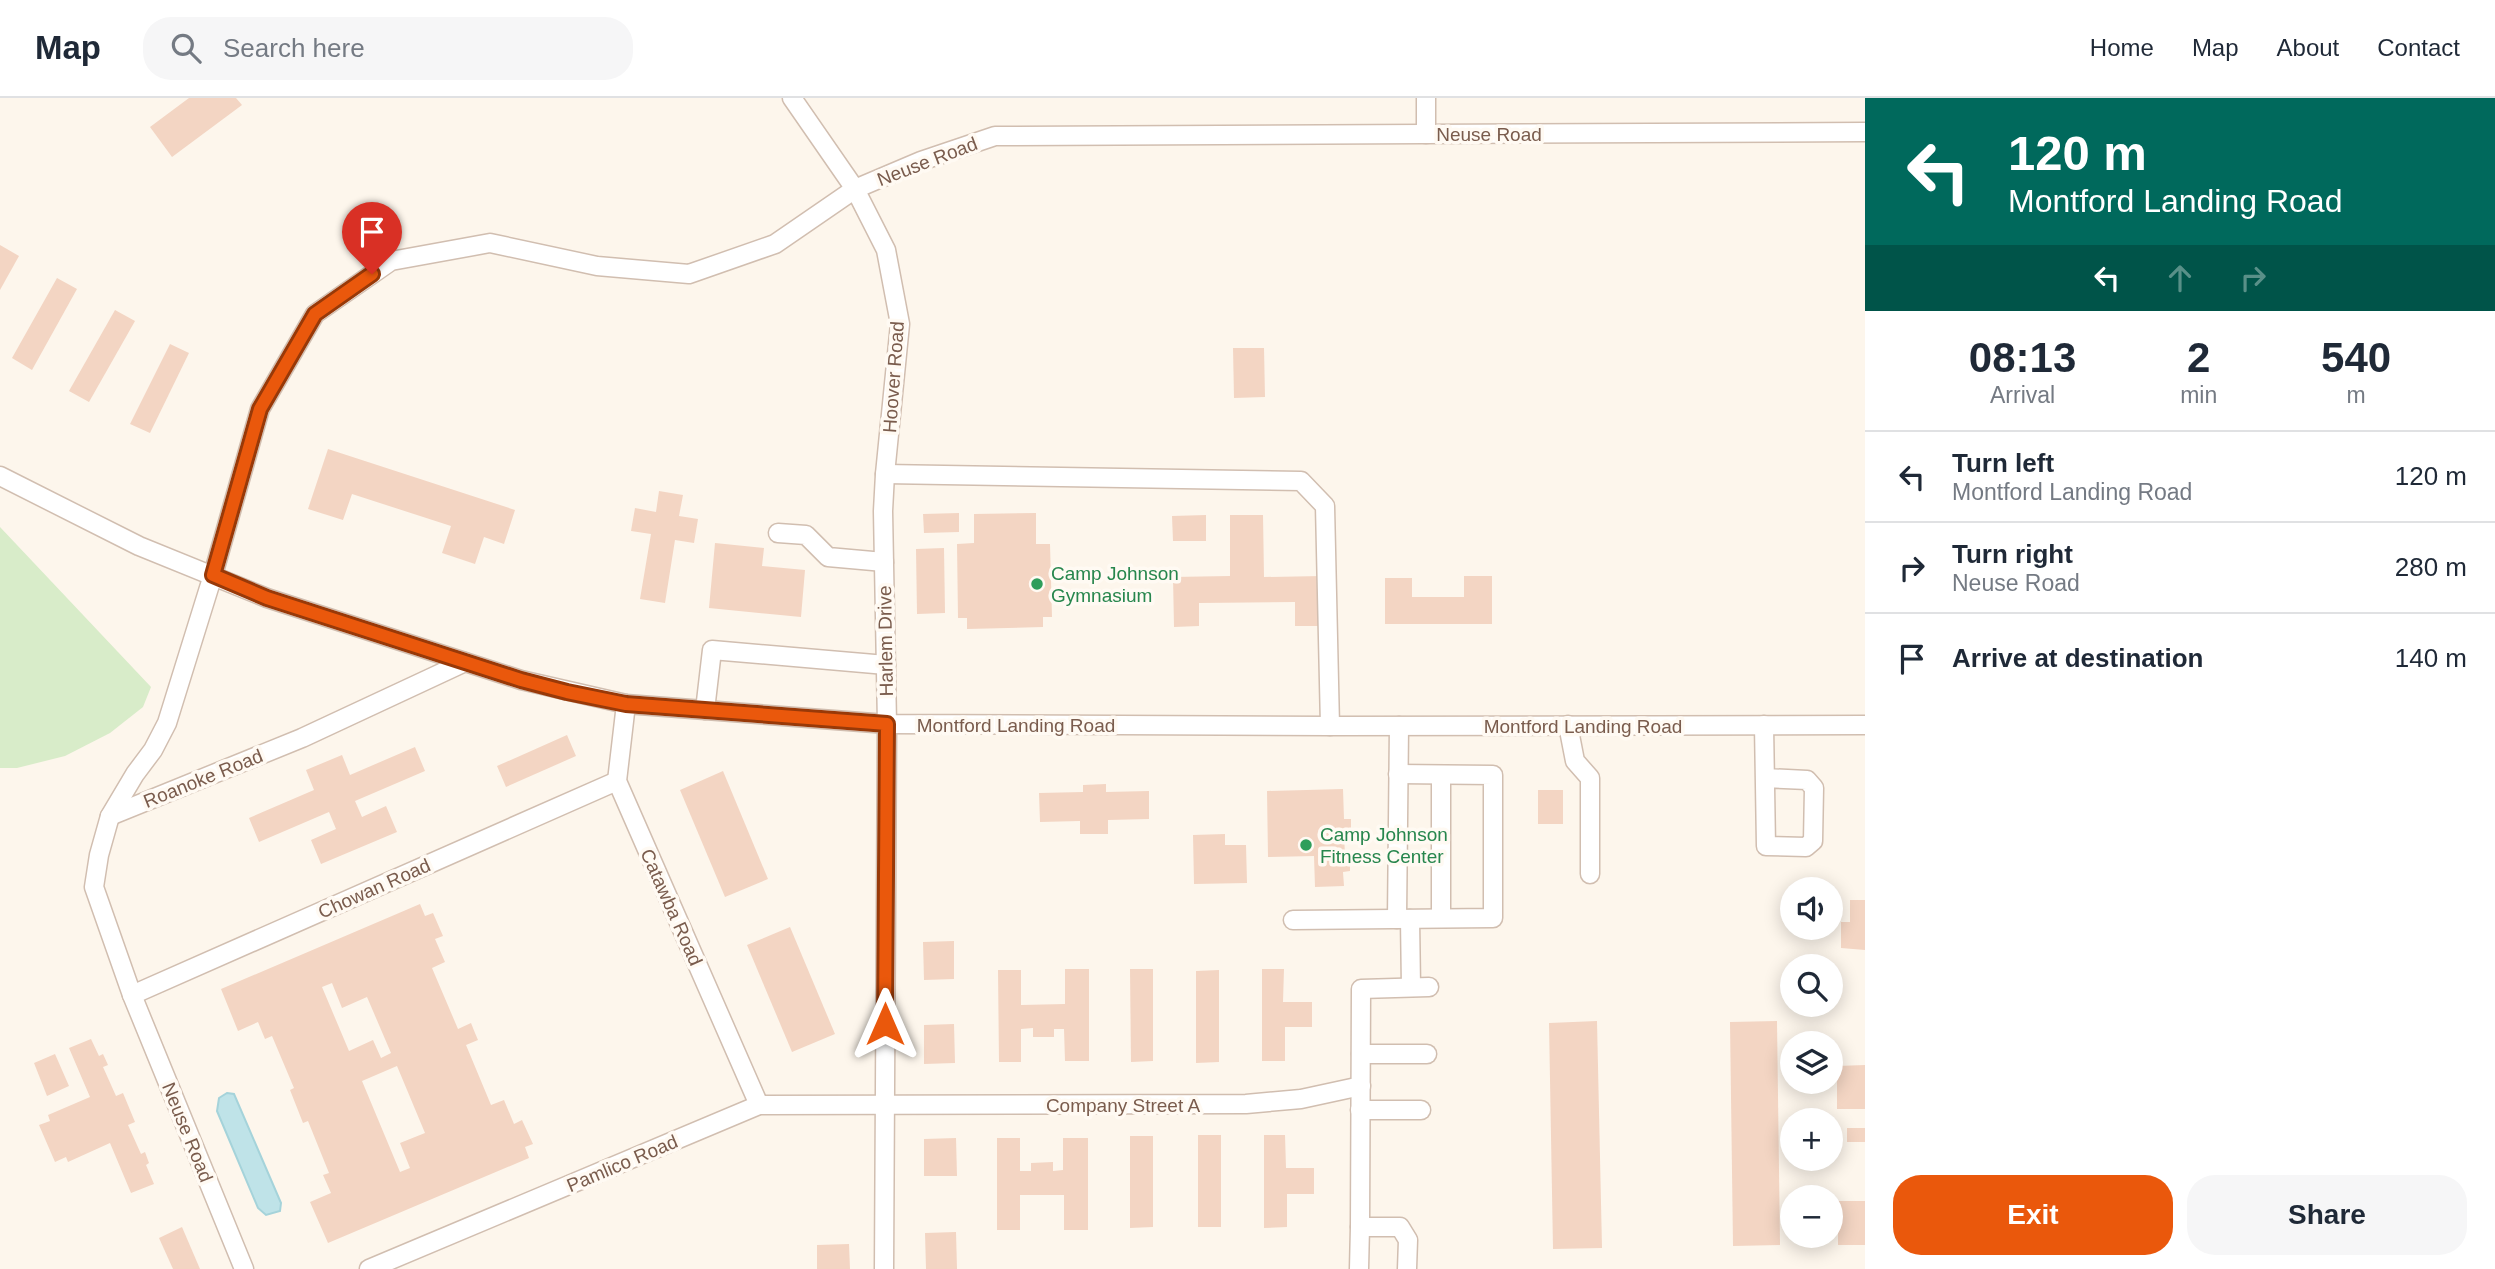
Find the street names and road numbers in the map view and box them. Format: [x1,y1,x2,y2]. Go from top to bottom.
street label: Neuse Road [1436,124,1542,145]
street label: Neuse Road [874,133,980,190]
street label: Hoover Road [879,320,908,434]
street label: Harlem Drive [874,585,897,697]
street label: Montford Landing Road [917,715,1115,736]
street label: Montford Landing Road [1484,716,1682,737]
street label: Roanoke Road [140,745,266,812]
street label: Catawba Road [636,846,707,969]
street label: Chowan Road [315,854,433,923]
street label: Neuse Road [158,1079,217,1185]
street label: Company Street A [1046,1095,1200,1116]
street label: Pamlico Road [564,1131,681,1196]

